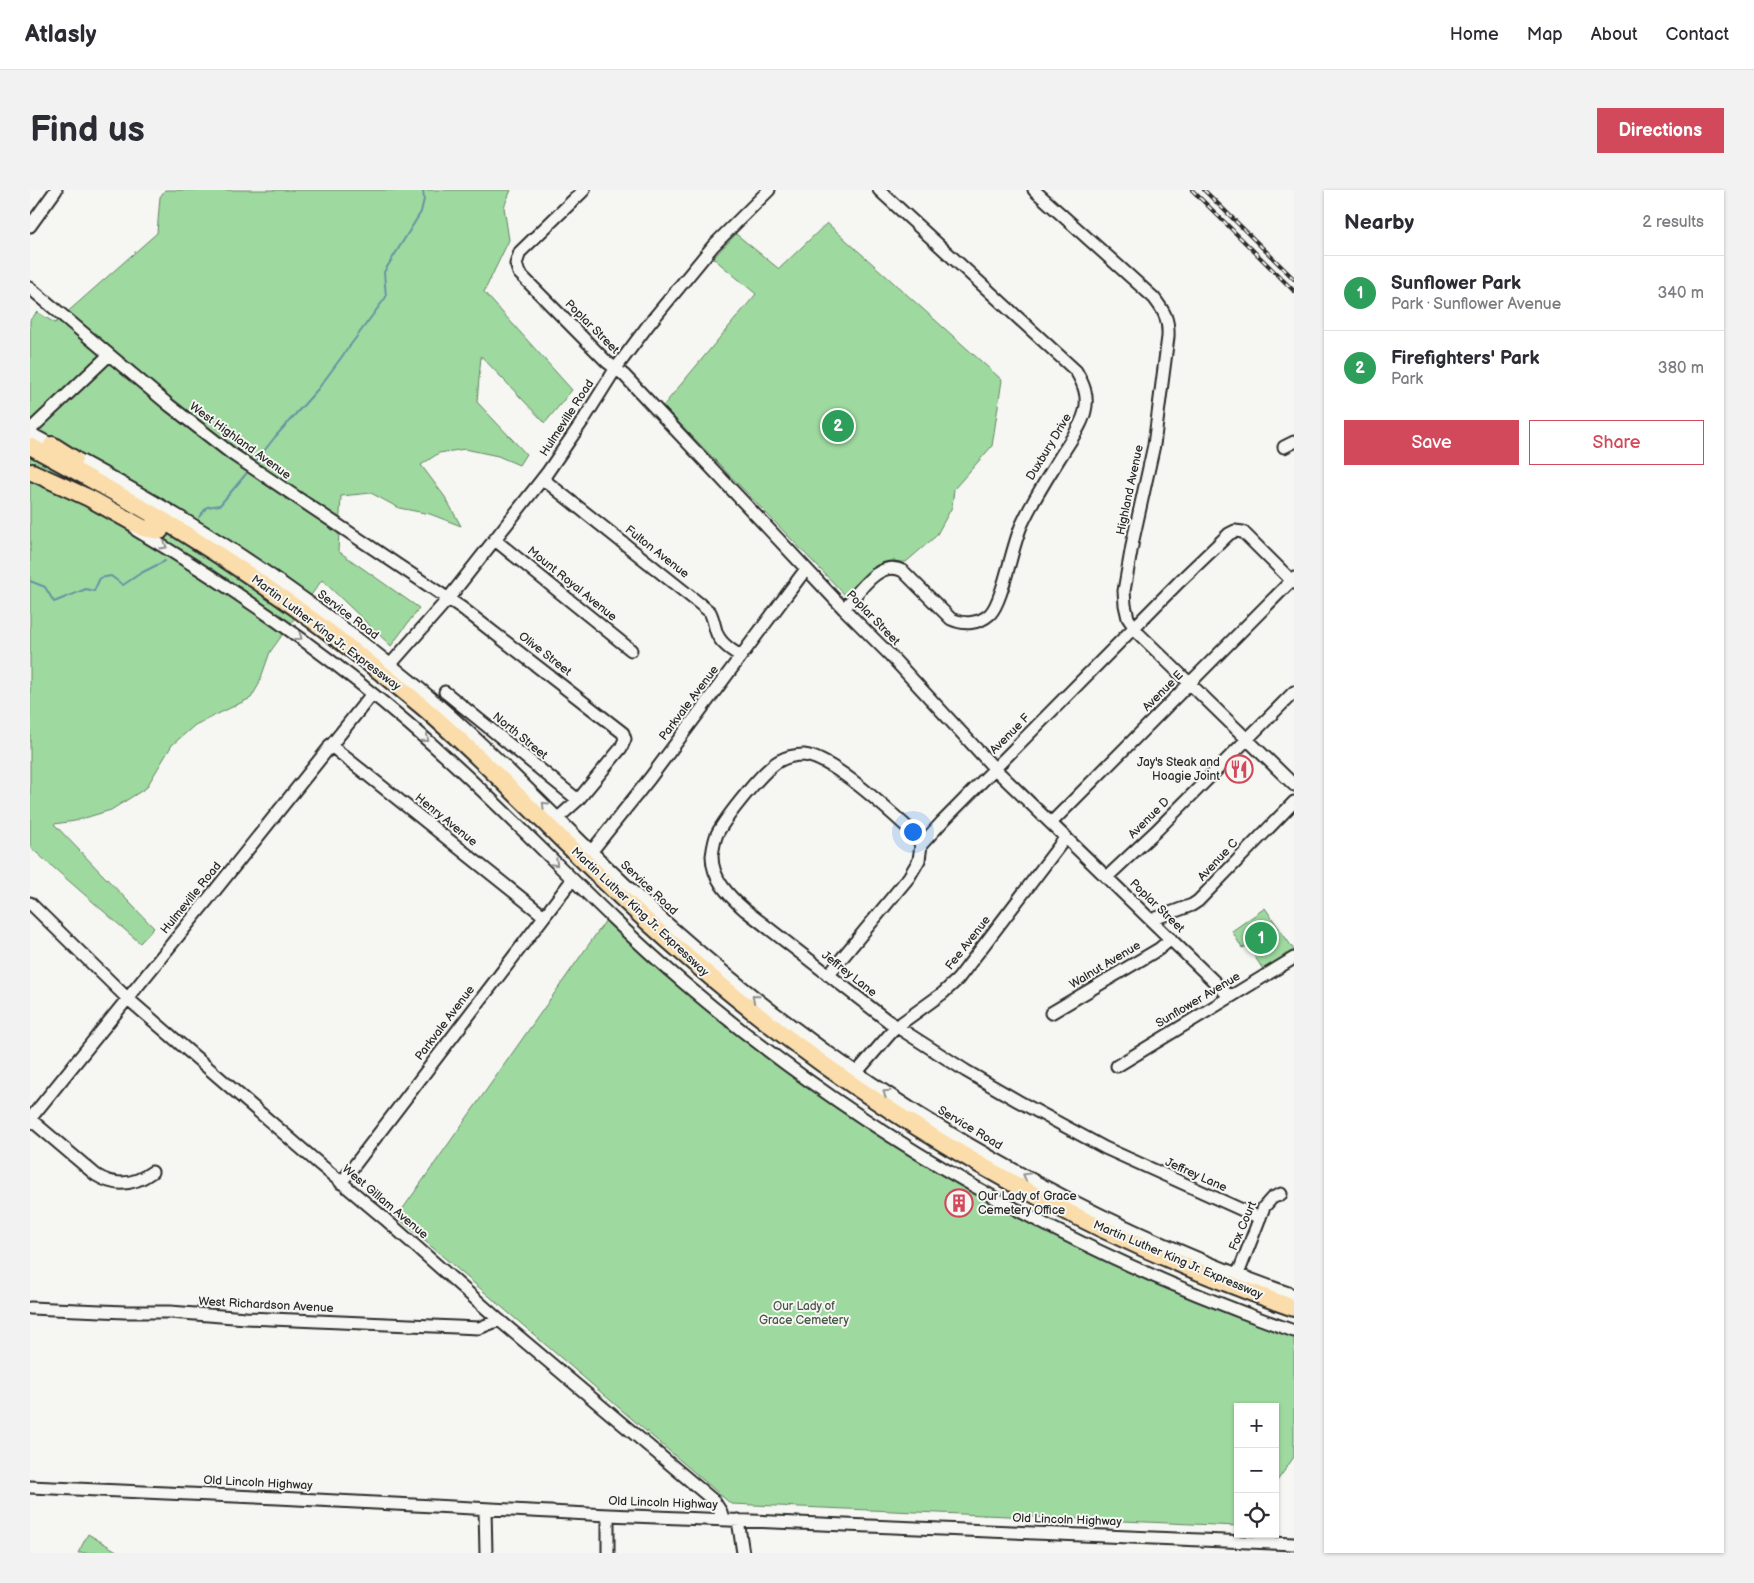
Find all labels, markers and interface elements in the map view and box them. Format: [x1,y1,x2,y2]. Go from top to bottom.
text: Atlasly [25,20,96,49]
text: Home [1450,24,1499,45]
text: Map [1527,24,1563,45]
text: About [1591,24,1638,45]
text: Contact [1666,24,1729,45]
button: Directions [1597,108,1724,153]
text: Find us [30,109,145,152]
text: Nearby [1344,210,1414,235]
text: 2 results [1642,213,1704,232]
text: Sunflower Park [1391,272,1521,295]
text: 1 [1357,284,1363,303]
text: 340 m [1657,284,1704,303]
text: Park · Sunflower Avenue [1391,295,1561,314]
street label: Poplar Street [562,297,622,357]
text: Firefighters' Park [1391,347,1539,370]
text: 2 [1355,359,1365,378]
text: 380 m [1658,359,1704,378]
text: Park [1391,370,1423,389]
street label: Hulmeville Road [537,377,597,459]
street label: West Highland Avenue [186,399,294,483]
pin: 2 [822,407,854,445]
street label: Duxbury Drive [1023,411,1075,483]
button: Save [1344,420,1519,465]
button: Share [1529,420,1704,465]
street label: Highland Avenue [1113,444,1147,536]
street label: Fulton Avenue [622,522,692,582]
one-way arrow [158,540,167,550]
street label: Mount Royal Avenue [524,543,620,625]
street label: Martin Luther King Jr. Expressway [248,572,404,694]
street label: Service Road [314,587,382,643]
street label: Poplar Street [843,587,903,649]
street label: Olive Street [516,629,575,679]
one-way arrow [293,631,303,640]
street label: Parkvale Avenue [656,663,722,743]
street label: Avenue E [1140,667,1187,714]
street label: North Street [489,709,551,763]
street label: Avenue F [987,710,1034,757]
one-way arrow [420,733,429,742]
restaurant icon: Jay's Steak and Hoagie Joint [1224,754,1254,784]
place label: Jay's Steak and Hoagie Joint [1137,755,1220,784]
street label: Henry Avenue [412,790,480,850]
street label: Avenue D [1125,794,1173,842]
one-way arrow [542,802,551,811]
your location [900,819,926,845]
street label: Avenue C [1195,836,1242,884]
street label: Martin Luther King Jr. Expressway [568,844,712,980]
one-way arrow [549,857,558,866]
street label: Service Road [617,858,681,918]
street label: Hulmeville Road [157,859,225,937]
street label: Poplar Street [1126,876,1188,936]
street label: Fee Avenue [942,913,994,973]
pin: 1 [1245,919,1277,957]
street label: Walnut Avenue [1067,938,1143,992]
street label: Jeffrey Lane [818,948,880,1000]
street label: Sunflower Avenue [1153,969,1243,1031]
street label: Parkvale Avenue [412,983,478,1063]
one-way arrow [752,995,761,1003]
one-way arrow [883,1090,892,1099]
street label: Service Road [935,1103,1005,1153]
street label: Jeffrey Lane [1163,1155,1229,1195]
street label: West Gillam Avenue [339,1162,431,1242]
one-way arrow [1022,1172,1031,1182]
building icon: Our Lady of Grace Cemetery Office [944,1188,974,1218]
place label: Our Lady of Grace Cemetery Office [978,1189,1077,1218]
street label: Fox Court [1226,1199,1260,1253]
street label: Martin Luther King Jr. Expressway [1091,1217,1266,1303]
street label: West Richardson Avenue [198,1294,334,1316]
park label: Our Lady of Grace Cemetery [759,1299,850,1328]
map controls [1234,1403,1279,1538]
button: + [1234,1403,1279,1448]
button: − [1234,1448,1279,1493]
street label: Old Lincoln Highway [203,1473,314,1493]
button: locate [1234,1493,1279,1538]
street label: Old Lincoln Highway [608,1494,719,1512]
street label: Old Lincoln Highway [1012,1511,1123,1529]

